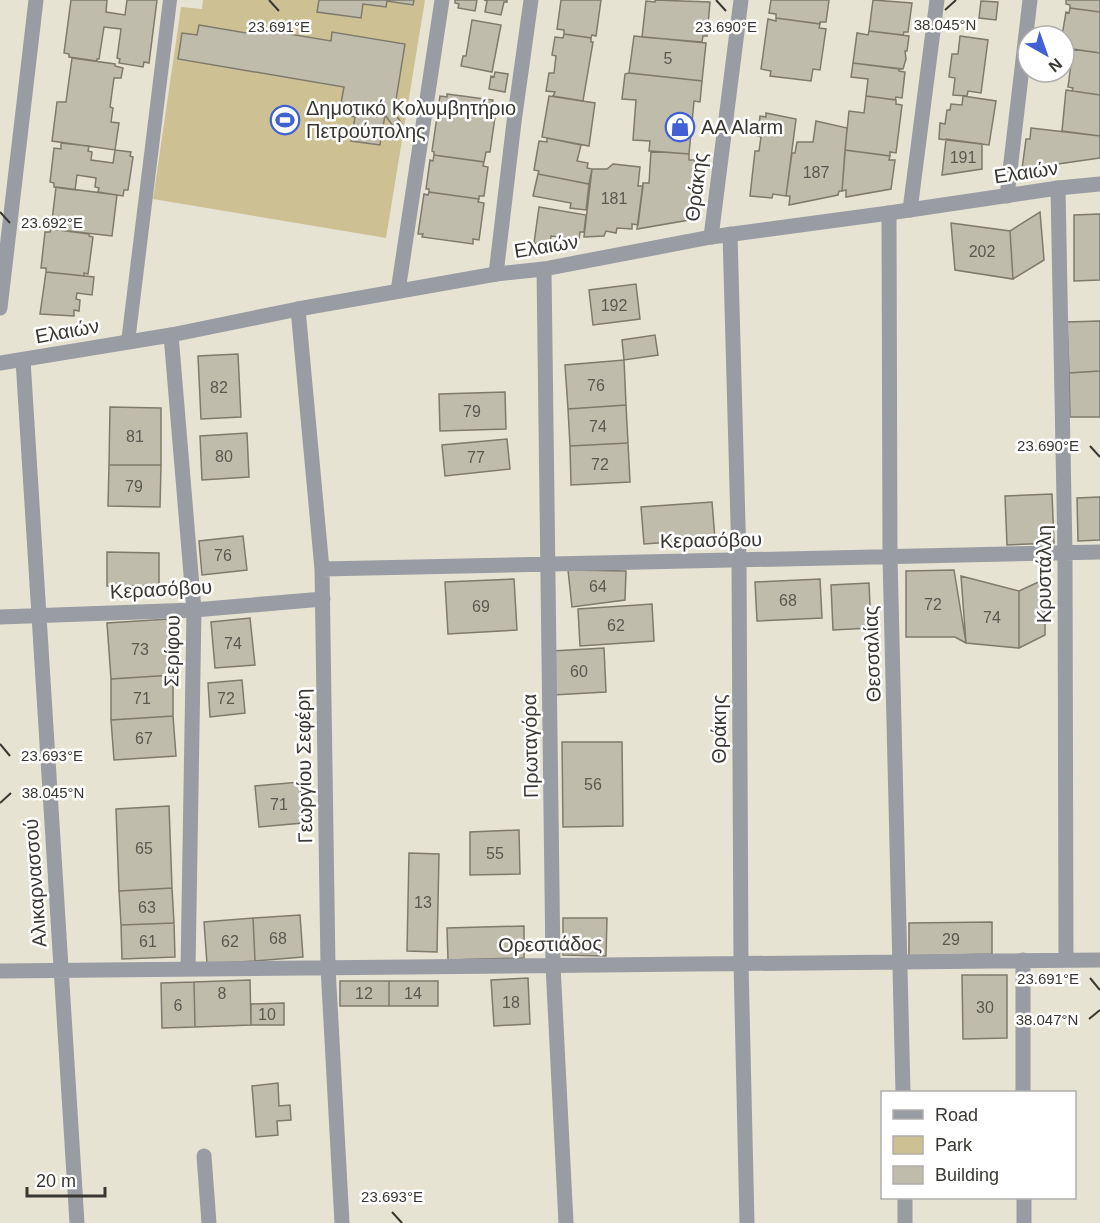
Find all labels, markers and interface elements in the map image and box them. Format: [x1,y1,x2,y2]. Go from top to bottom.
text: 38.045°N [914,16,976,33]
text: 23.691°E [248,18,310,35]
text: 23.690°E [695,18,757,35]
north arrow [1016,24,1076,84]
house number: 5 [664,50,673,67]
text: N [1045,55,1065,75]
place label: Δημοτικό Κολυμβητήριο Πετρούπολης [306,97,516,142]
sports icon: Δημοτικό Κολυμβητήριο Πετρούπολης [269,104,301,136]
shop icon: AA Alarm [664,111,696,143]
place label: AA Alarm [701,116,783,138]
house number: 191 [950,149,976,166]
street label: Θράκης [681,151,711,223]
street label: Ελαιών [992,157,1060,187]
house number: 187 [803,164,829,181]
house number: 181 [601,190,627,207]
text: 23.692°E [21,214,83,231]
street label: Ελαιών [512,230,580,262]
house number: 202 [969,243,995,260]
house number: 192 [601,297,627,314]
street label: Ελαιών [33,315,101,347]
house number: 76 [587,377,605,394]
house number: 82 [210,379,228,396]
house number: 79 [463,403,481,420]
house number: 74 [589,418,607,435]
house number: 81 [126,428,144,445]
text: 23.690°E [1017,437,1079,454]
house number: 80 [215,448,233,465]
house number: 77 [467,449,485,466]
house number: 72 [591,456,609,473]
house number: 79 [125,478,143,495]
street label: Κρυστάλλη [1033,525,1055,623]
street label: Κερασόβου [660,528,762,552]
house number: 76 [214,547,232,564]
street label: Κερασόβου [109,575,213,603]
house number: 64 [589,578,607,595]
house number: 68 [779,592,797,609]
house number: 72 [924,596,942,613]
house number: 69 [472,598,490,615]
street label: Θεσσαλίας [859,605,885,703]
house number: 74 [983,609,1001,626]
street label: Σερίφου [160,615,184,687]
house number: 62 [607,617,625,634]
house number: 74 [224,635,242,652]
house number: 73 [131,641,149,658]
house number: 60 [570,663,588,680]
street label: Γεωργίου Σεφέρη [292,688,316,844]
house number: 71 [133,690,151,707]
house number: 72 [217,690,235,707]
street label: Πρωταγόρα [518,694,542,798]
street label: Θράκης [708,694,730,764]
house number: 67 [135,730,153,747]
text: 23.693°E [21,747,83,764]
house number: 56 [584,776,602,793]
text: 38.045°N [22,784,84,801]
house number: 71 [270,796,288,813]
street label: Αλικαρνασσού [20,818,50,948]
house number: 65 [135,840,153,857]
house number: 55 [486,845,504,862]
house number: 13 [414,894,432,911]
house number: 63 [138,899,156,916]
house number: 68 [269,930,287,947]
house number: 29 [942,931,960,948]
street label: Ορεστιάδος [498,932,603,956]
house number: 61 [139,933,157,950]
house number: 62 [221,933,239,950]
text: 23.691°E [1017,970,1079,987]
house number: 8 [218,985,227,1002]
house number: 12 [355,985,373,1002]
house number: 14 [404,985,422,1002]
house number: 18 [502,994,520,1011]
house number: 6 [174,997,183,1014]
house number: 30 [976,999,994,1016]
house number: 10 [258,1006,276,1023]
text: 38.047°N [1016,1011,1078,1028]
legend [881,1091,1076,1199]
text: Road [935,1105,978,1125]
text: Park [935,1135,973,1155]
scale bar [27,1160,105,1198]
text: Building [935,1165,999,1185]
text: 20 m [36,1171,76,1191]
text: 23.693°E [361,1188,423,1205]

